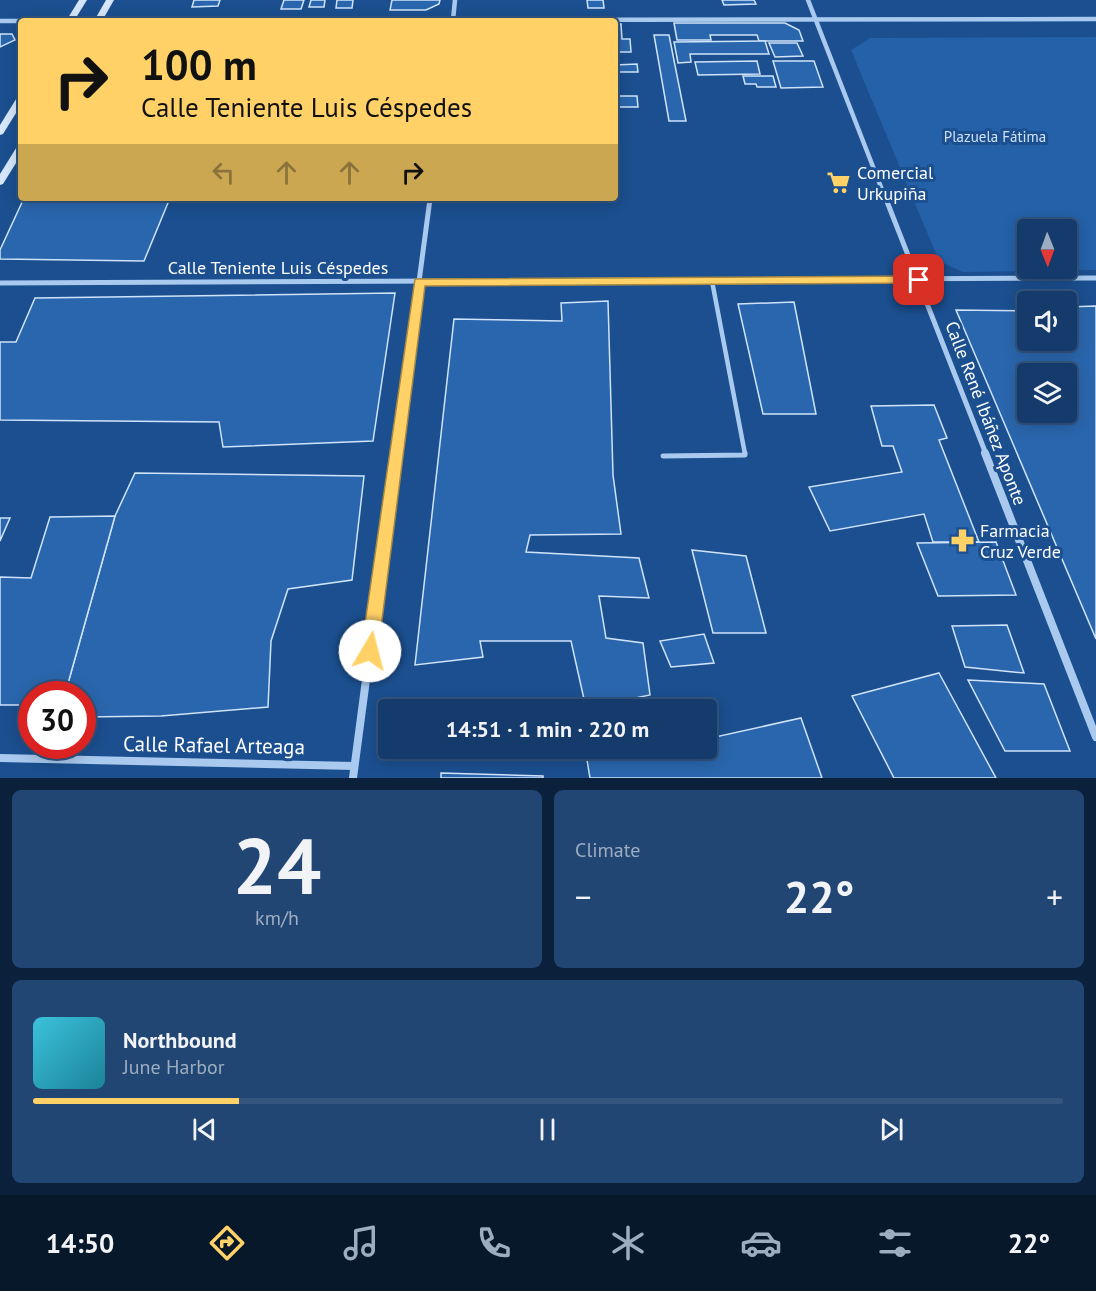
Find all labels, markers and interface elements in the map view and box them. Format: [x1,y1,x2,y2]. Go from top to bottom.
text: 100 m [141,37,257,92]
icon: right [42,42,120,120]
text: Calle Teniente Luis Céspedes [141,90,472,124]
park label: Plazuela Fátima [944,127,1046,146]
icon: left [207,156,240,189]
icon: ahead [270,156,303,189]
icon: ahead [333,156,366,189]
icon: right [396,156,429,189]
place label: Comercial Urkupiña [857,161,934,205]
supermarket icon: Comercial Urkupiña [826,169,852,195]
north arrow [1017,219,1077,279]
map controls [1017,219,1077,423]
pin [893,254,944,305]
street label: Calle Teniente Luis Céspedes [168,256,388,279]
icon: arrive [902,263,935,296]
button: sound [1017,291,1077,351]
street label: Calle René Ibáñez Aponte [940,318,1032,508]
button: layers [1017,363,1077,423]
place label: Farmacia Cruz Verde [980,519,1061,563]
pharmacy icon: Farmacia Cruz Verde [949,527,975,553]
position arrow [338,619,402,683]
speed limit sign: 30 [18,681,96,759]
text: 14:51 · 1 min · 220 m [446,715,649,743]
street label: Calle Rafael Arteaga [123,730,305,760]
text: 24 [233,815,321,916]
text: Climate [575,837,641,863]
text: 22° [784,867,854,925]
text: − [575,875,592,918]
text: + [1046,875,1063,918]
text: km/h [255,905,299,931]
text: Northbound [123,1026,237,1054]
text: June Harbor [123,1054,225,1080]
icon: previous [188,1113,221,1146]
icon: pause [531,1113,564,1146]
icon: next [875,1113,908,1146]
icon: directions [206,1222,248,1264]
icon: music [340,1222,382,1264]
icon: phone [473,1222,515,1264]
icon: climate [607,1222,649,1264]
icon: car [740,1222,782,1264]
icon: filters [874,1222,916,1264]
text: 14:50 [46,1226,114,1260]
text: 22° [1008,1226,1050,1260]

